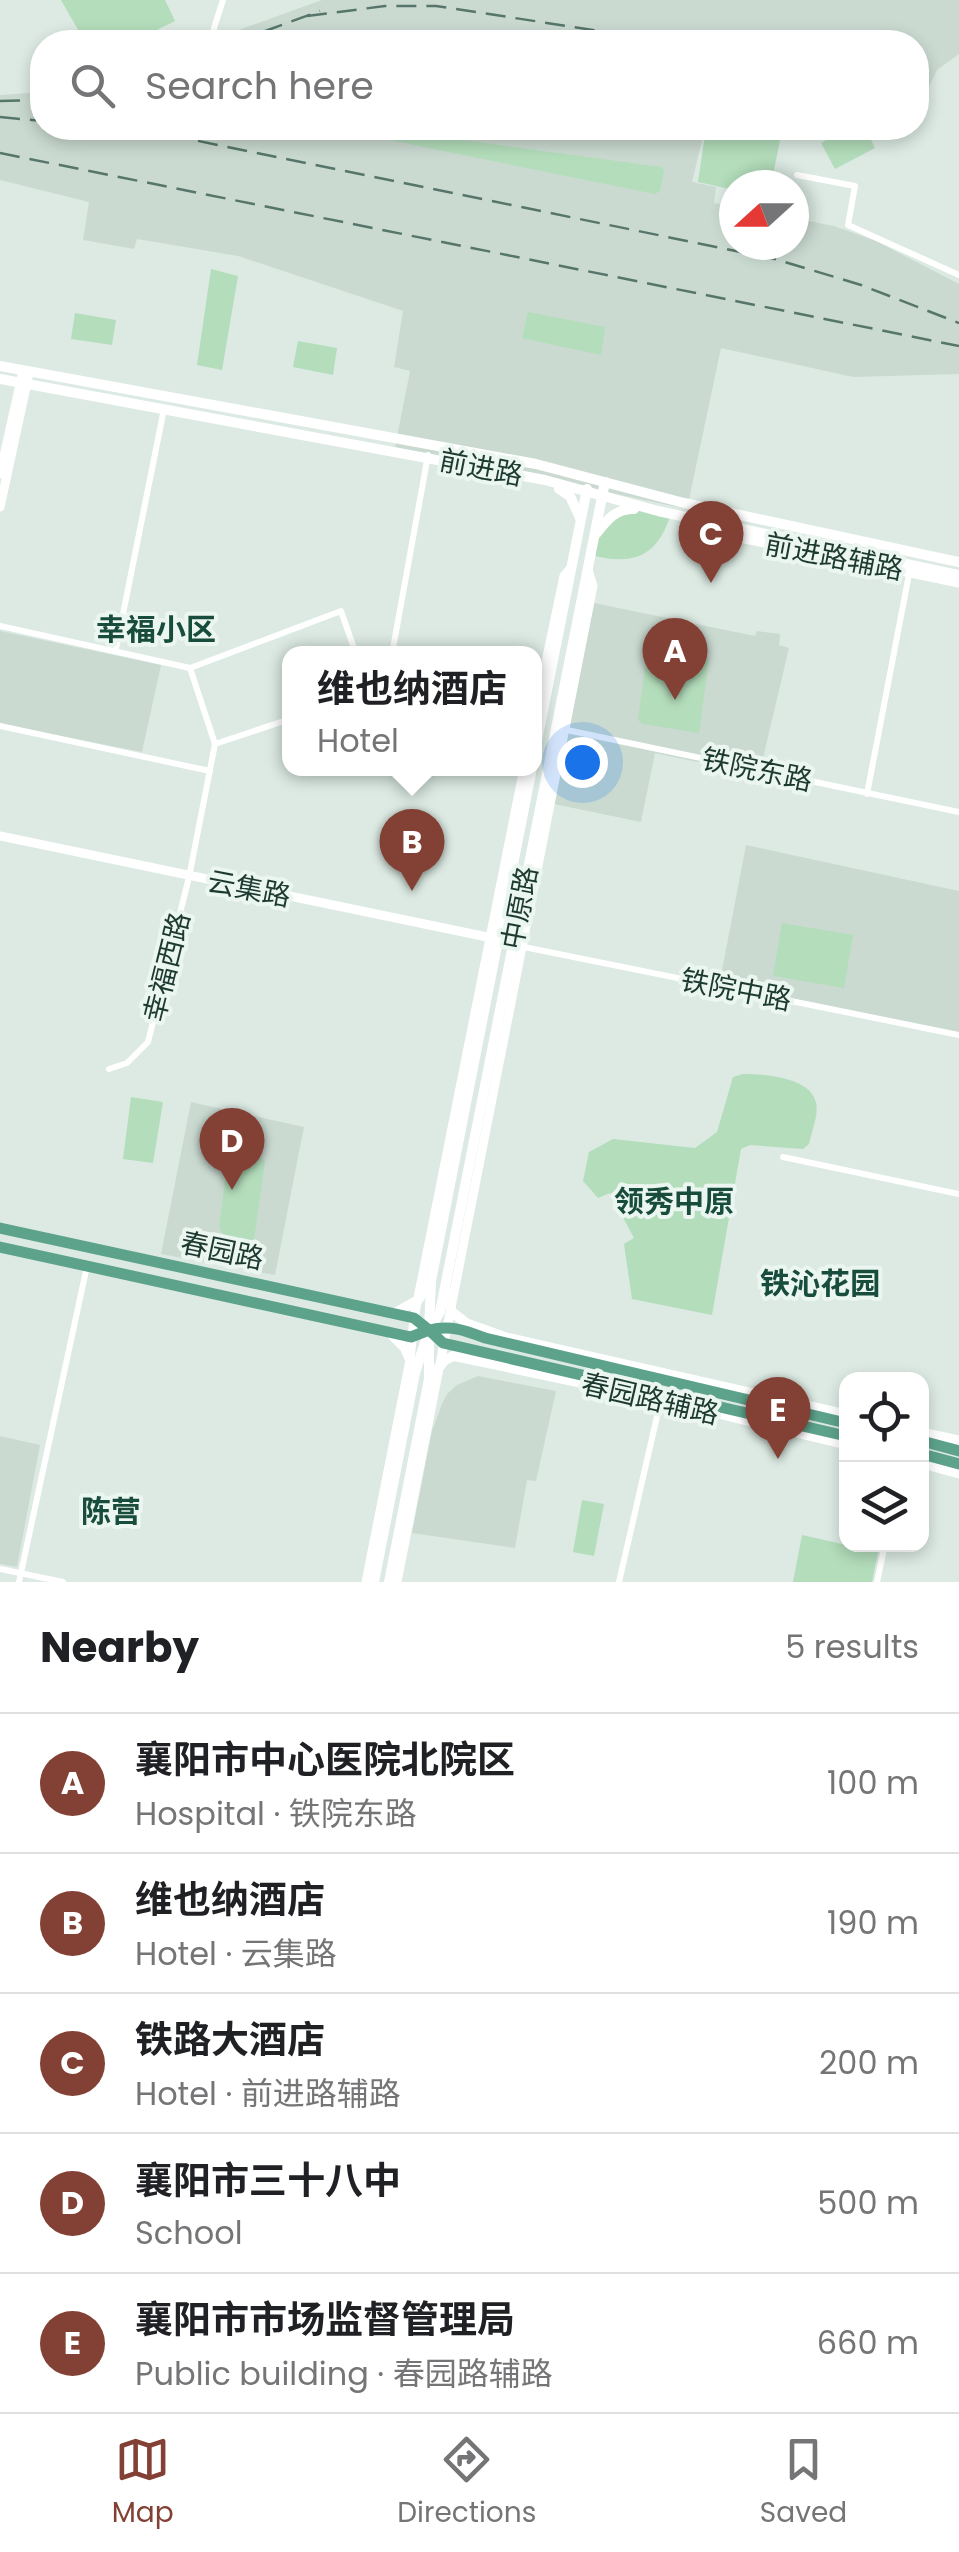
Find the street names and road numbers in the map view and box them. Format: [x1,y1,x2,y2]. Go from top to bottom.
street label: 前进路 [436,441,526,495]
street label: 前进路辅路 [762,525,906,589]
street label: 铁院东路 [698,739,816,801]
street label: 云集路 [204,862,294,916]
street label: 中原路 [493,863,547,953]
street label: 幸福西路 [135,908,199,1026]
street label: 铁院中路 [677,960,795,1020]
street label: 春园路 [177,1223,267,1279]
street label: 春园路辅路 [577,1364,723,1434]

